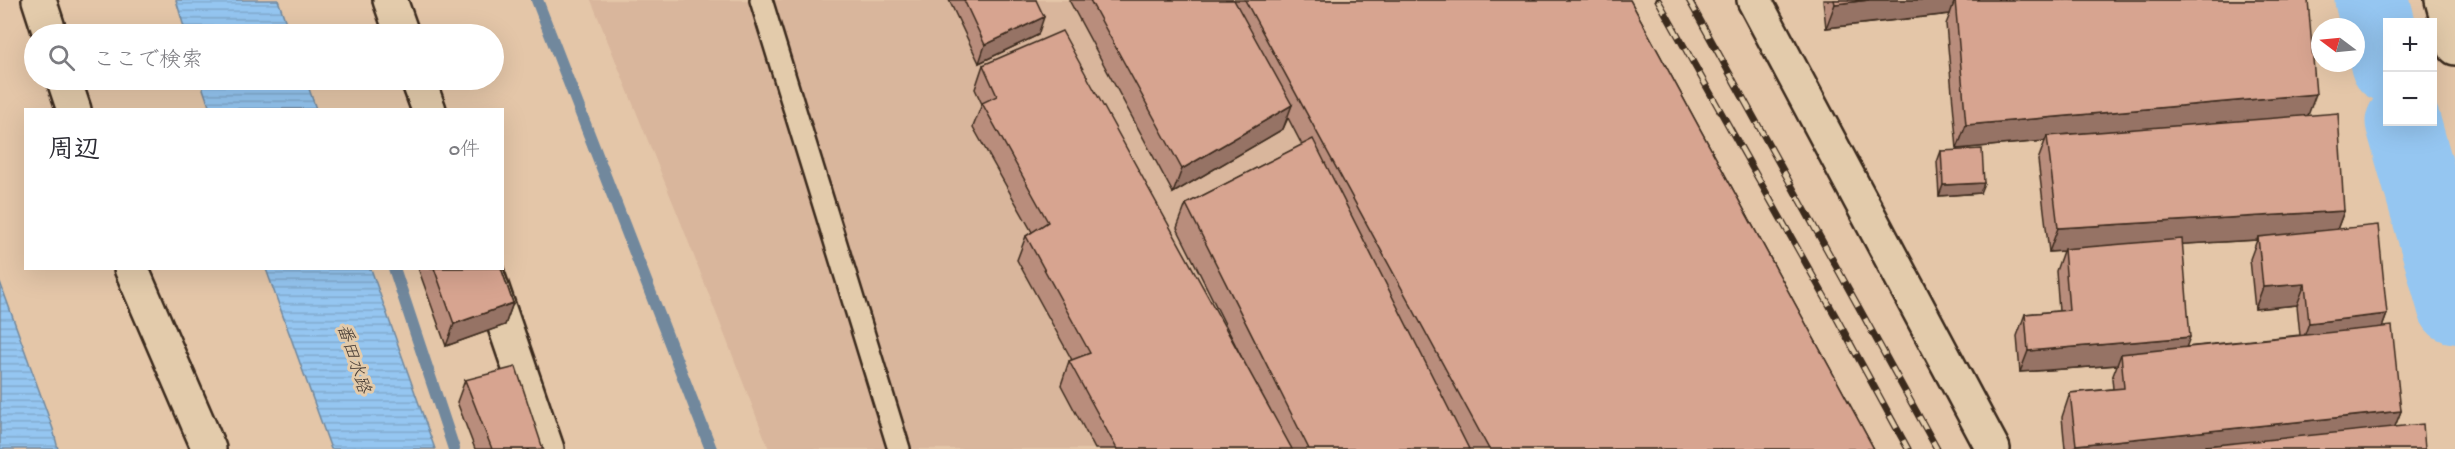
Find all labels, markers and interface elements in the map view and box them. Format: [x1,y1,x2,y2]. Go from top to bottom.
north arrow [2311,18,2365,72]
map controls [2383,18,2437,126]
button: + [2383,18,2437,72]
search box [24,24,504,90]
icon: search [45,41,78,74]
text: ここで検索 [93,49,203,75]
button: − [2383,72,2437,126]
text: 周辺 [48,137,100,168]
text: 0件 [449,140,480,163]
water label: 番田水路 [331,321,374,397]

